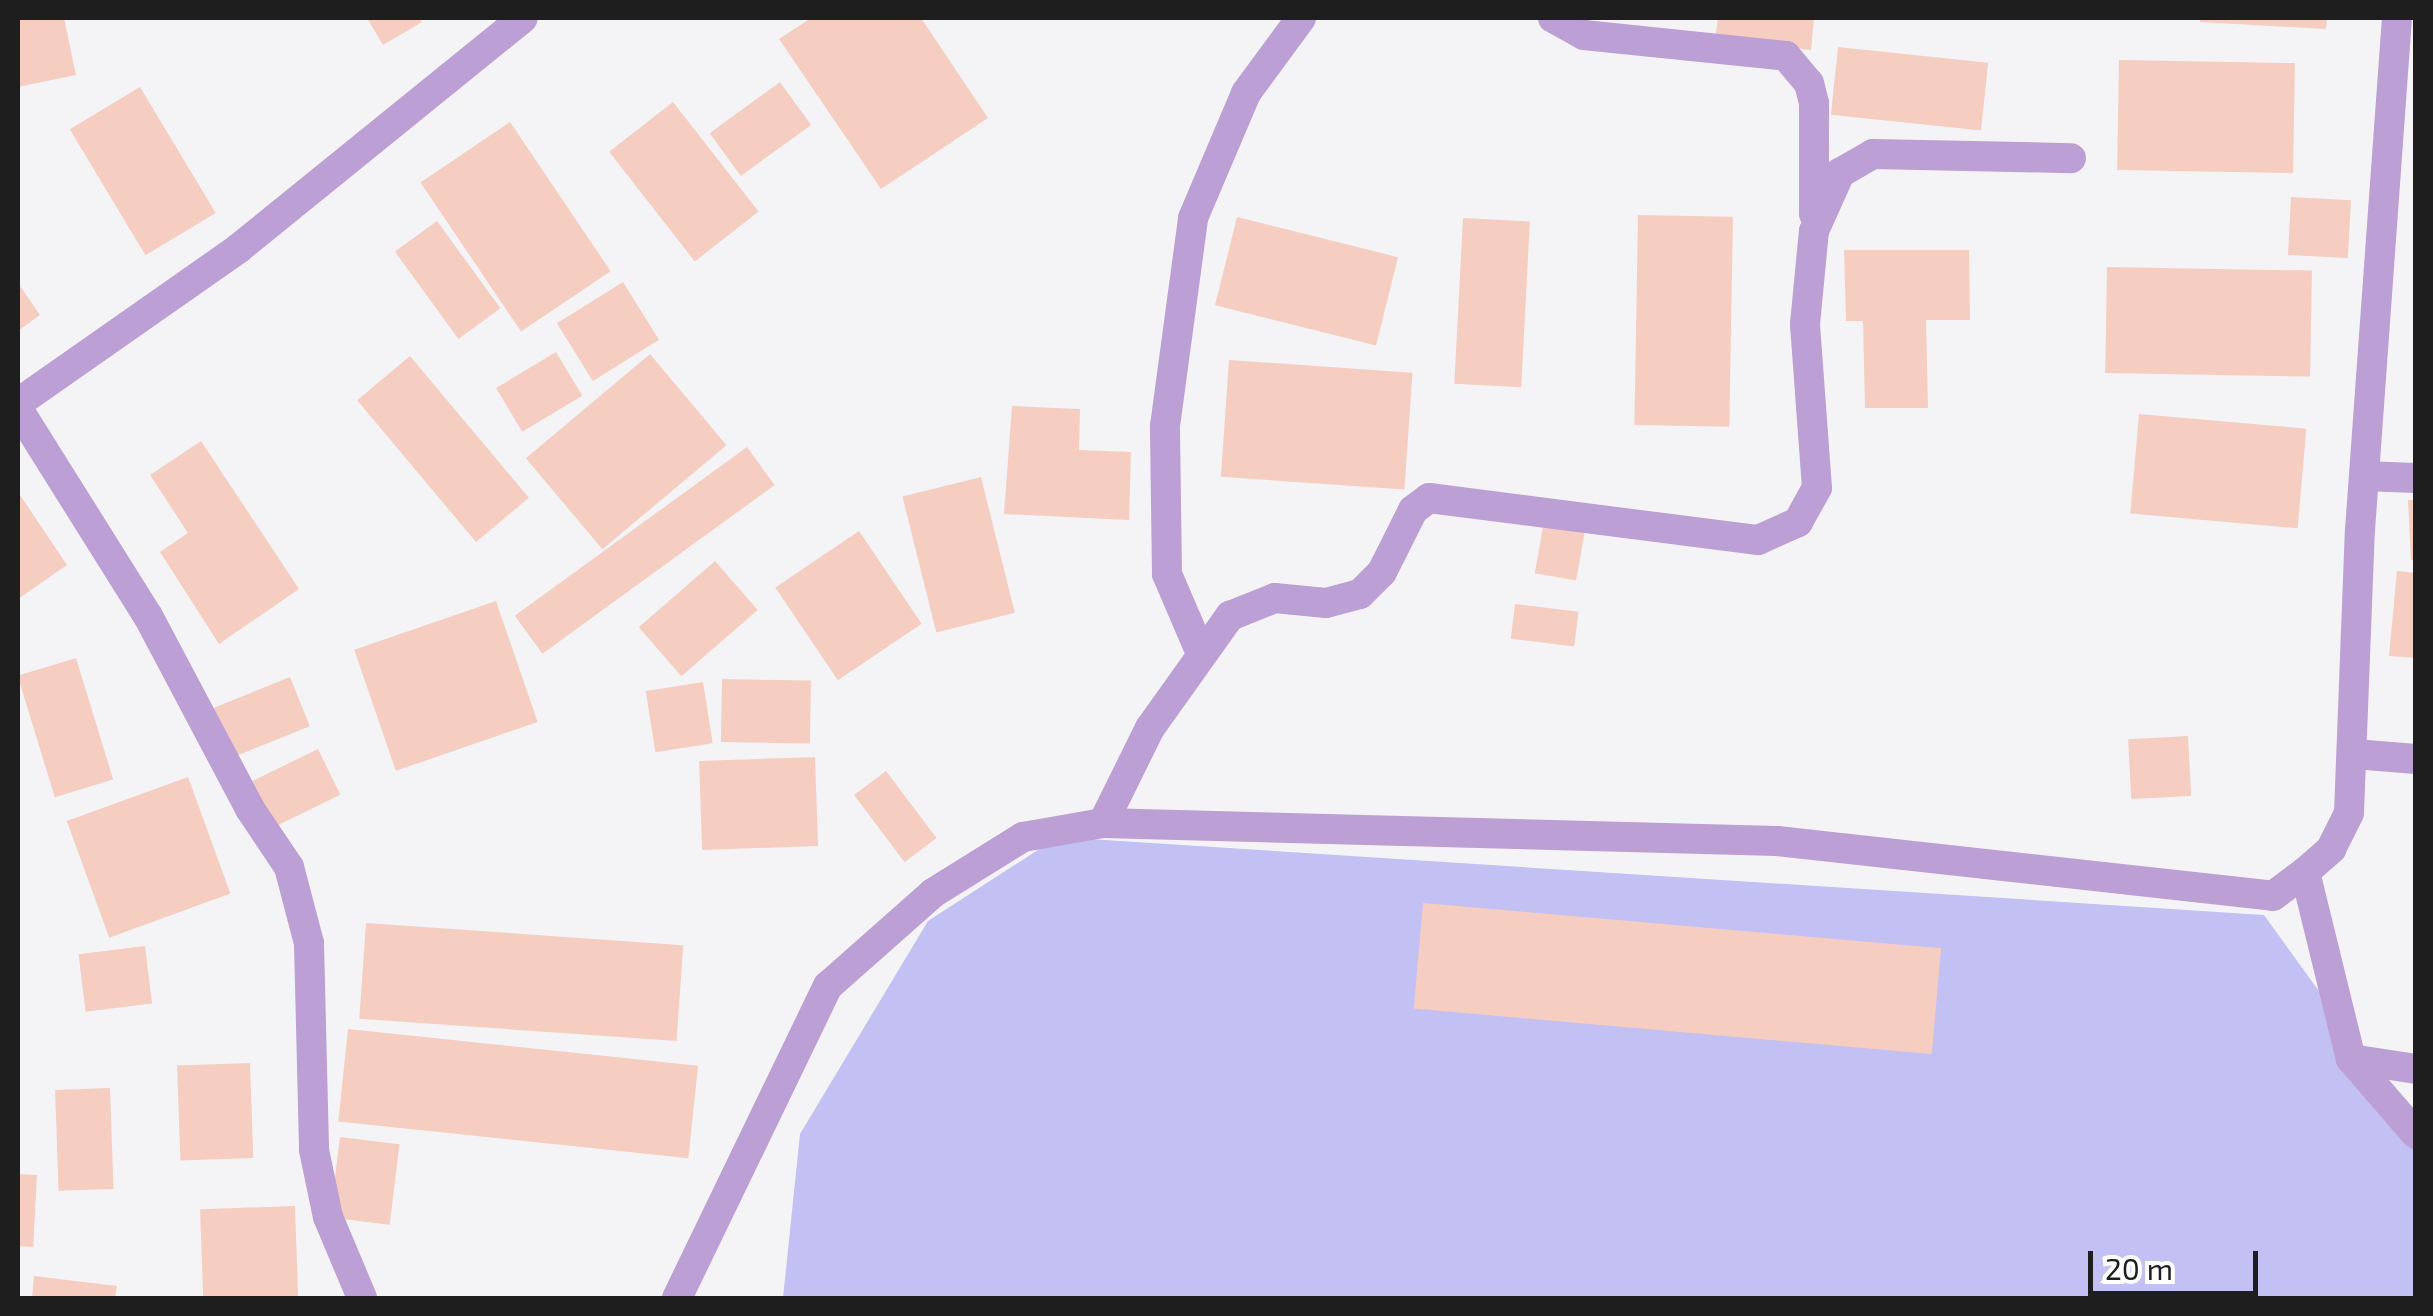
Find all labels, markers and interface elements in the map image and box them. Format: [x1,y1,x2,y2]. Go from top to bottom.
scale bar [2093,1231,2263,1293]
text: 20 m [2105,1250,2173,1286]

